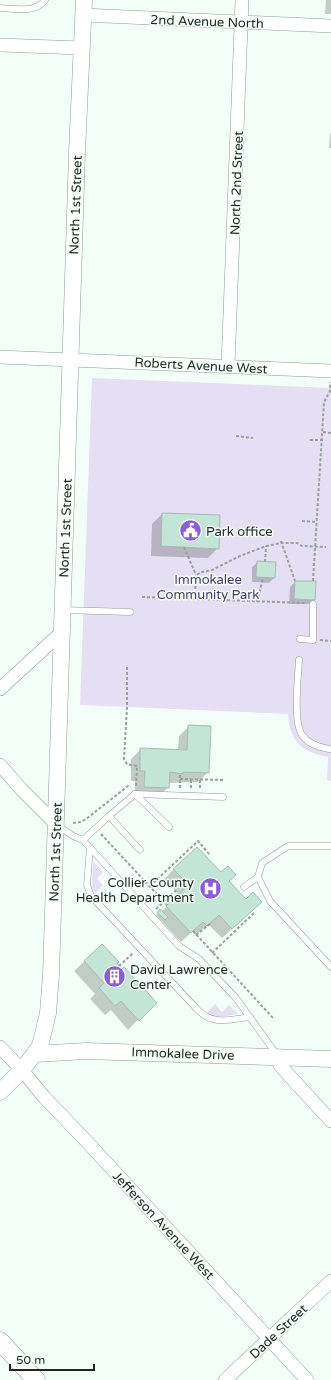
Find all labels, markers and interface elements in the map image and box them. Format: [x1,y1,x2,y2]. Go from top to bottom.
street label: 2nd Avenue North [150,12,264,32]
street label: North 2nd Street [227,131,247,235]
street label: North 1st Street [66,155,86,255]
street label: Roberts Avenue West [134,355,268,377]
street label: North 1st Street [56,478,76,578]
public building icon: Park office [177,518,203,544]
place label: Park office [206,524,273,540]
park label: Immokalee Community Park [157,572,259,603]
street label: North 1st Street [46,802,66,902]
place label: Collier County Health Department [76,875,194,906]
hospital icon: Collier County Health Department [197,876,223,902]
place label: David Lawrence Center [130,962,228,993]
building icon: David Lawrence Center [102,963,128,989]
street label: Immokalee Drive [131,1044,235,1064]
street label: Jefferson Avenue West [109,1168,218,1283]
street label: Dade Street [247,1301,311,1362]
scale bar [10,1346,94,1372]
text: 50 m [16,1353,45,1367]

